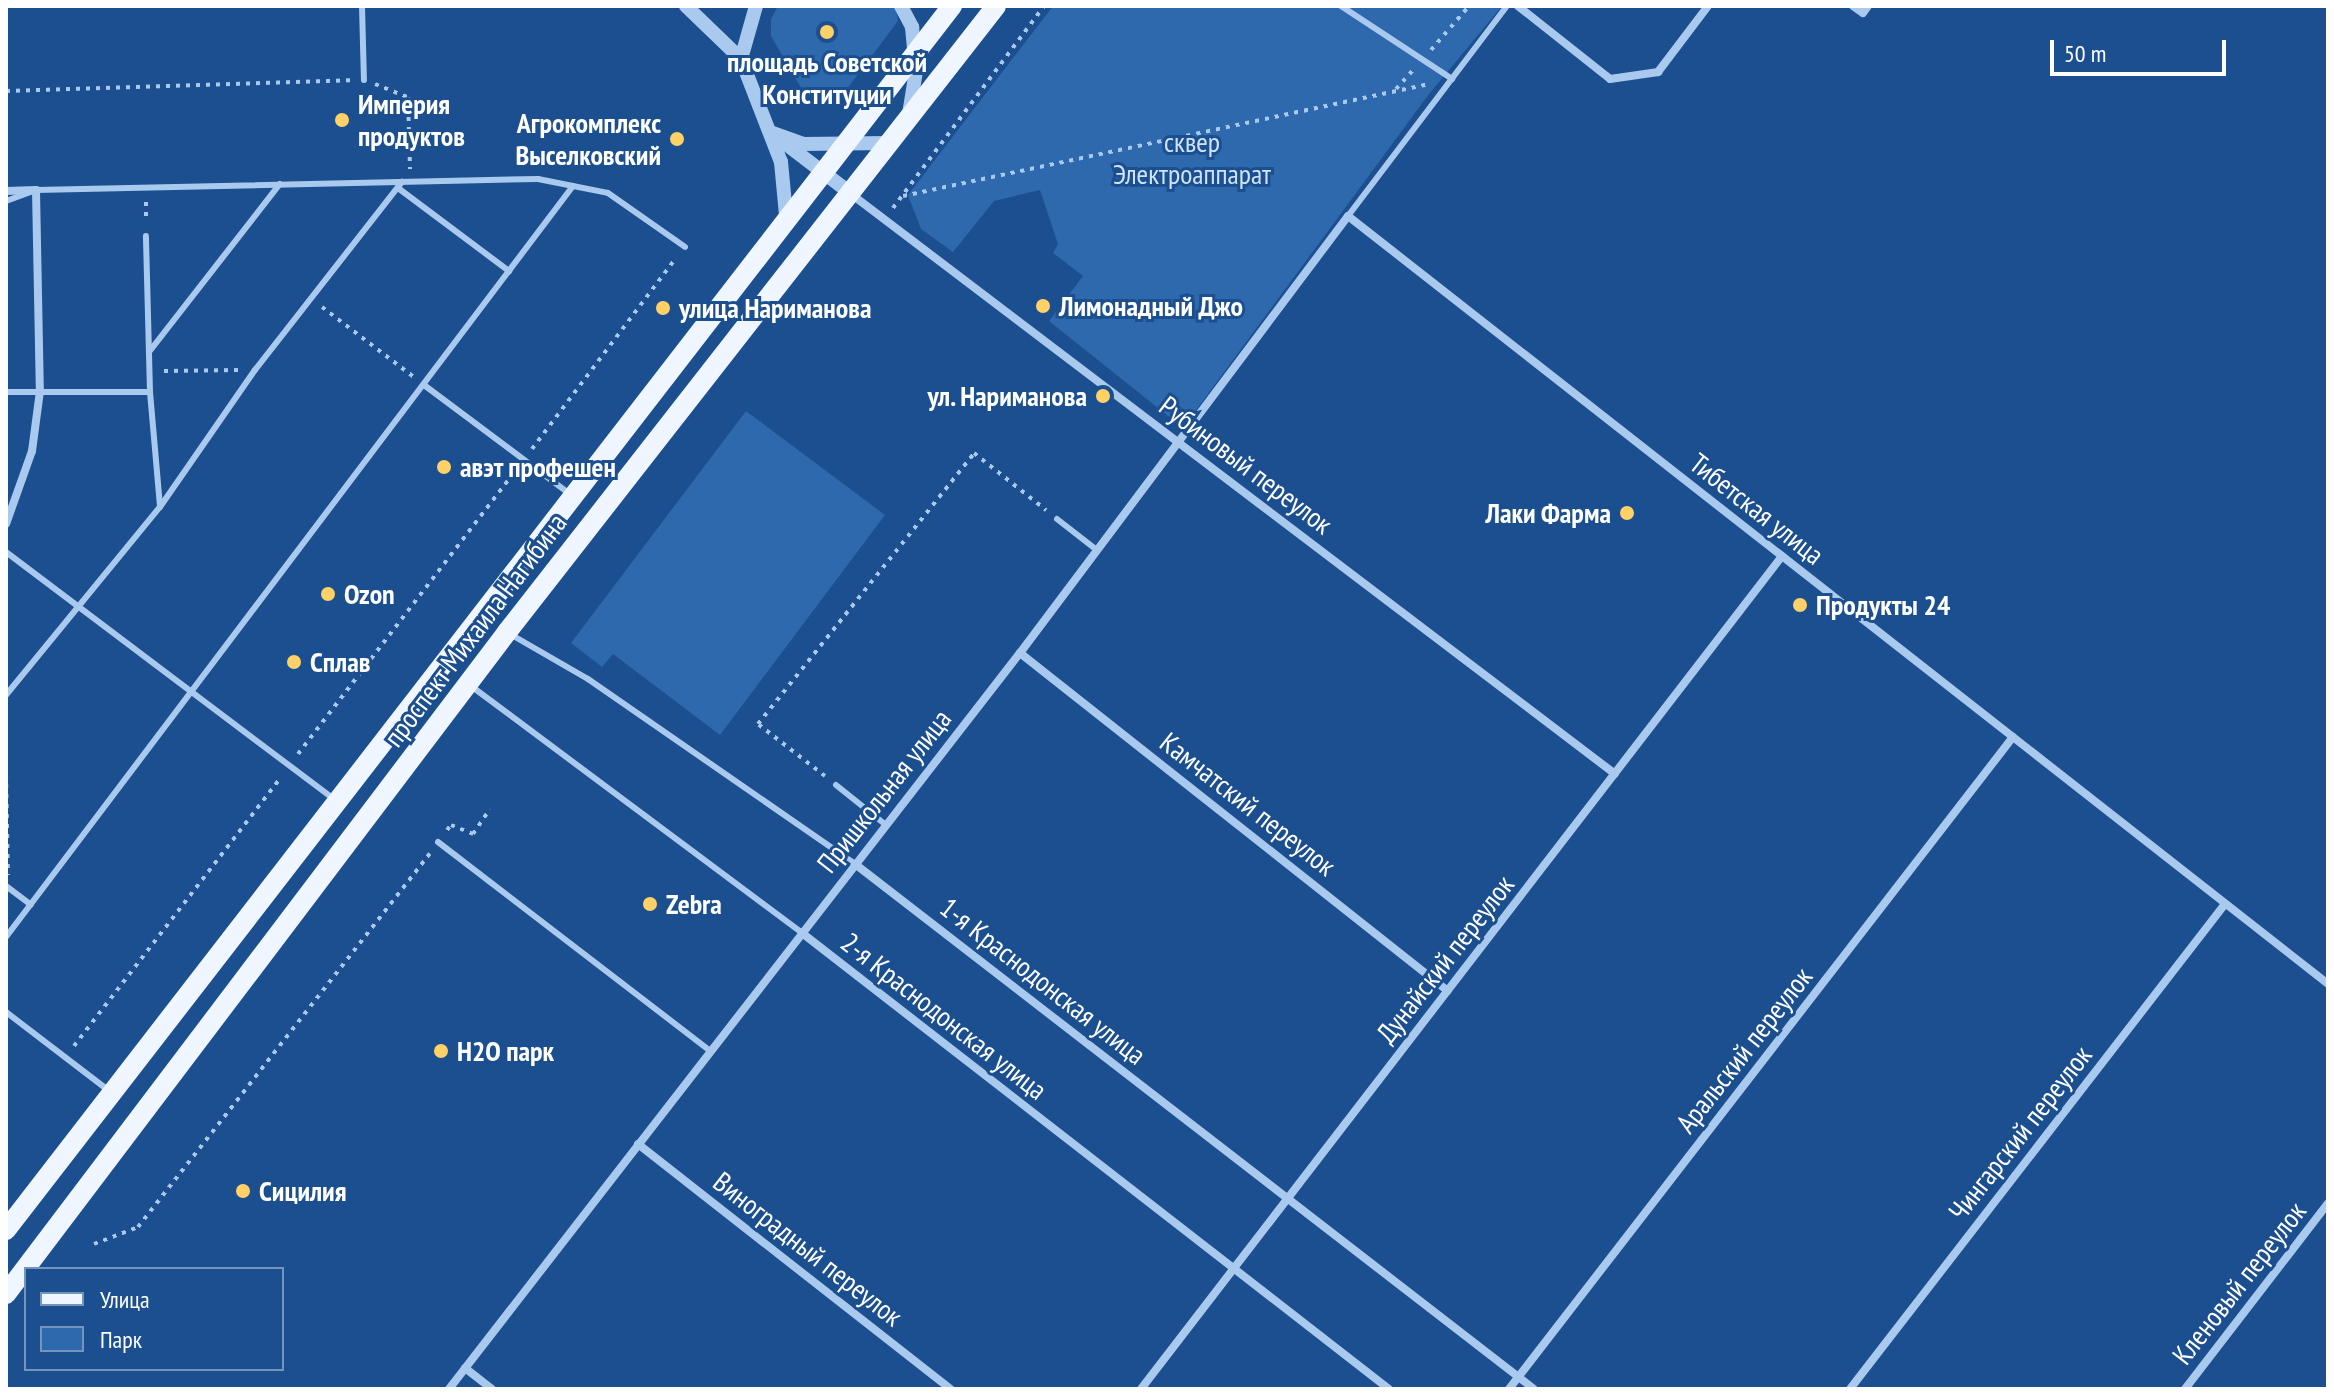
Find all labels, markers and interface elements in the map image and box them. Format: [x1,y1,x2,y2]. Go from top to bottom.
marker: площадь Советской Конституции [818,23,836,41]
scale bar [2054,24,2230,74]
text: 50 m [2064,38,2106,69]
place label: площадь Советской Конституции [727,45,927,111]
place label: Империя продуктов [358,87,465,153]
place label: Агрокомплекс Выселковский [516,106,661,172]
marker: Империя продуктов [333,111,351,129]
park label: cквер Электроаппарат [1113,125,1271,191]
marker: Агрокомплекс Выселковский [668,130,686,148]
place label: Лимонадный Джо [1059,289,1243,323]
place label: улица Нариманова [679,291,871,325]
marker: Лимонадный Джо [1034,297,1052,315]
marker: улица Нариманова [654,299,672,317]
place label: ул. Нариманова [926,379,1087,413]
marker: ул. Нариманова [1094,387,1112,405]
street label: Рубиновый переулок [1153,389,1339,541]
street label: Тибетская улица [1683,446,1831,572]
place label: авэт профешен [460,450,617,484]
marker: авэт профешен [435,458,453,476]
place label: Лаки Фарма [1485,496,1611,530]
marker: Лаки Фарма [1618,504,1636,522]
street label: проспект Михаила Нагибина [376,507,574,753]
place label: Ozon [344,577,395,611]
marker: Ozon [319,585,337,603]
place label: Продукты 24 [1816,588,1950,622]
marker: Продукты 24 [1791,596,1809,614]
place label: Сплав [310,645,371,679]
marker: Сплав [285,653,303,671]
street label: Пришкольная улица [810,703,958,879]
street label: Камчатский переулок [1154,725,1342,883]
street label: Дунайский переулок [1369,868,1521,1050]
place label: Zebra [666,887,722,921]
street label: 1-я Краснодонская улица [934,890,1152,1072]
marker: Zebra [641,895,659,913]
street label: 2-я Краснодонская улица [835,925,1053,1107]
street label: Аральский переулок [1669,960,1819,1140]
place label: H2O парк [457,1034,554,1068]
street label: Чингарский переулок [1941,1039,2099,1227]
marker: H2O парк [432,1042,450,1060]
street label: Виноградный переулок [707,1165,909,1333]
place label: Сицилия [259,1174,346,1208]
marker: Сицилия [234,1182,252,1200]
street label: Кленовый переулок [2165,1195,2313,1371]
legend [24,1267,284,1371]
text: Улица [100,1284,150,1315]
text: Парк [100,1324,142,1355]

